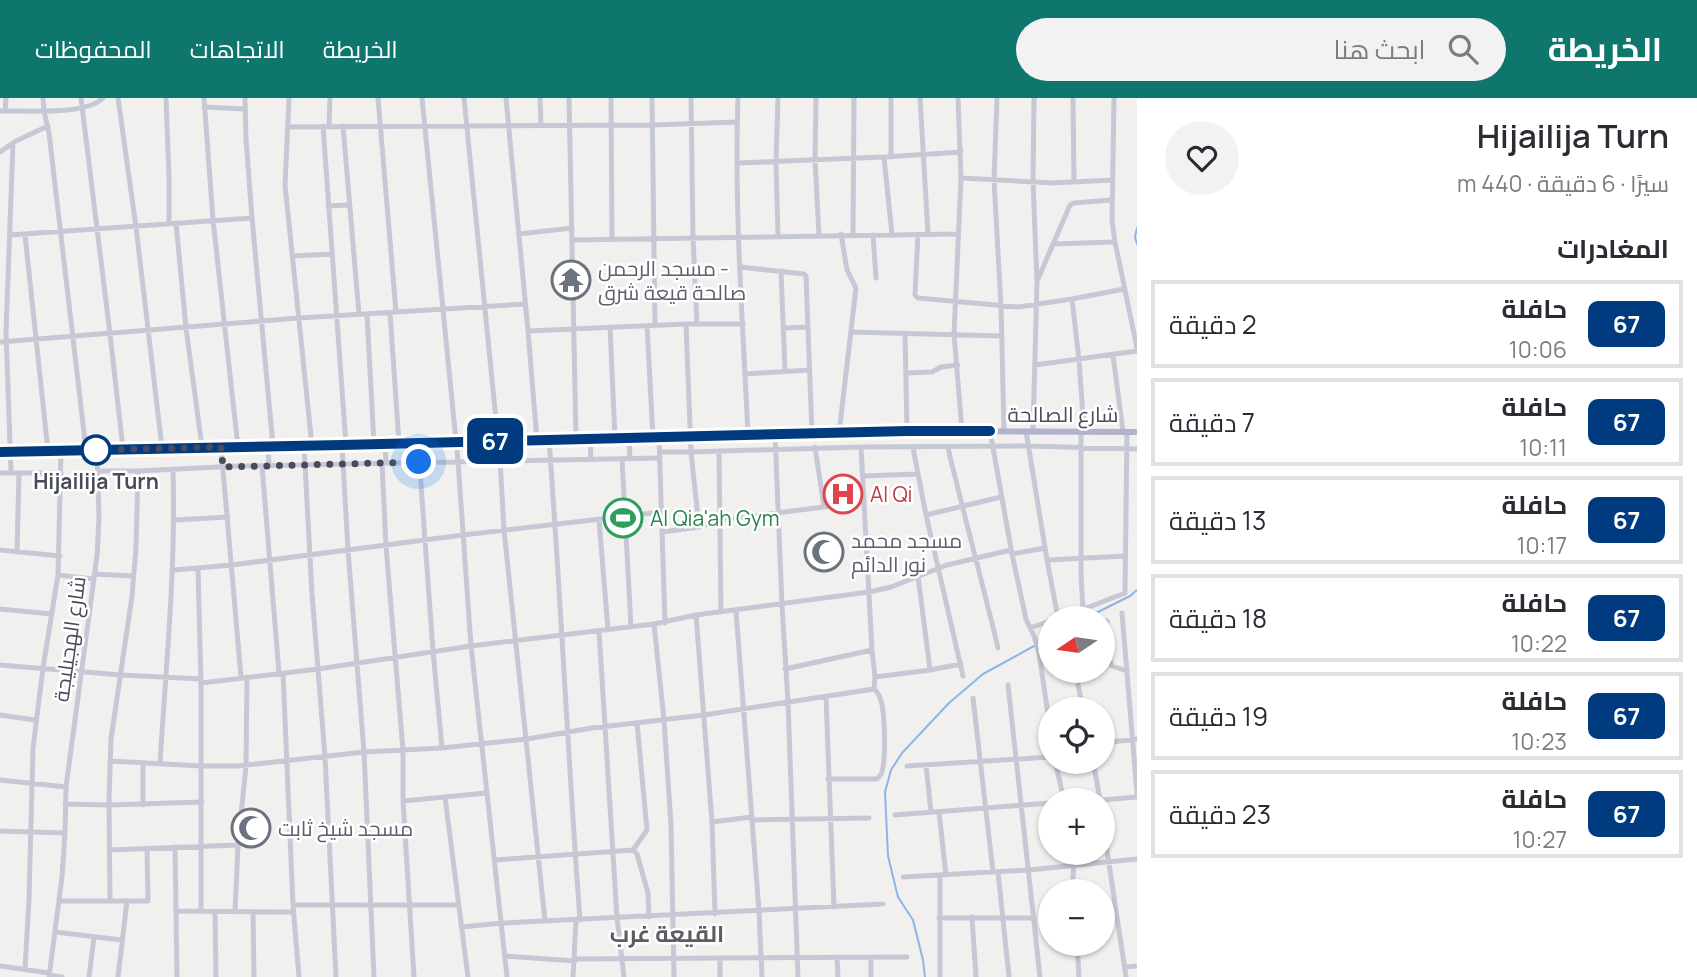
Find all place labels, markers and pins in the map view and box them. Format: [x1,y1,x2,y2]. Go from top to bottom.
place label: مسجد الرحمن - صالحة قيعة شرق [598,254,746,306]
temple icon: مسجد الرحمن - صالحة قيعة شرق [550,259,592,301]
marker: Hijailija Turn [81,435,111,465]
place label: Hijailija Turn [33,467,159,495]
hospital icon: Al Qi [822,473,864,515]
place label: Al Qi [870,480,913,508]
sports icon: Al Qia'ah Gym [602,497,644,539]
place label: Al Qia'ah Gym [650,504,780,532]
place label: مسجد محمد نور الدائم [851,526,962,579]
mosque icon: مسجد محمد نور الدائم [803,531,845,573]
mosque icon: مسجد شيخ ثابت [230,807,272,849]
place label: مسجد شيخ ثابت [278,814,413,843]

